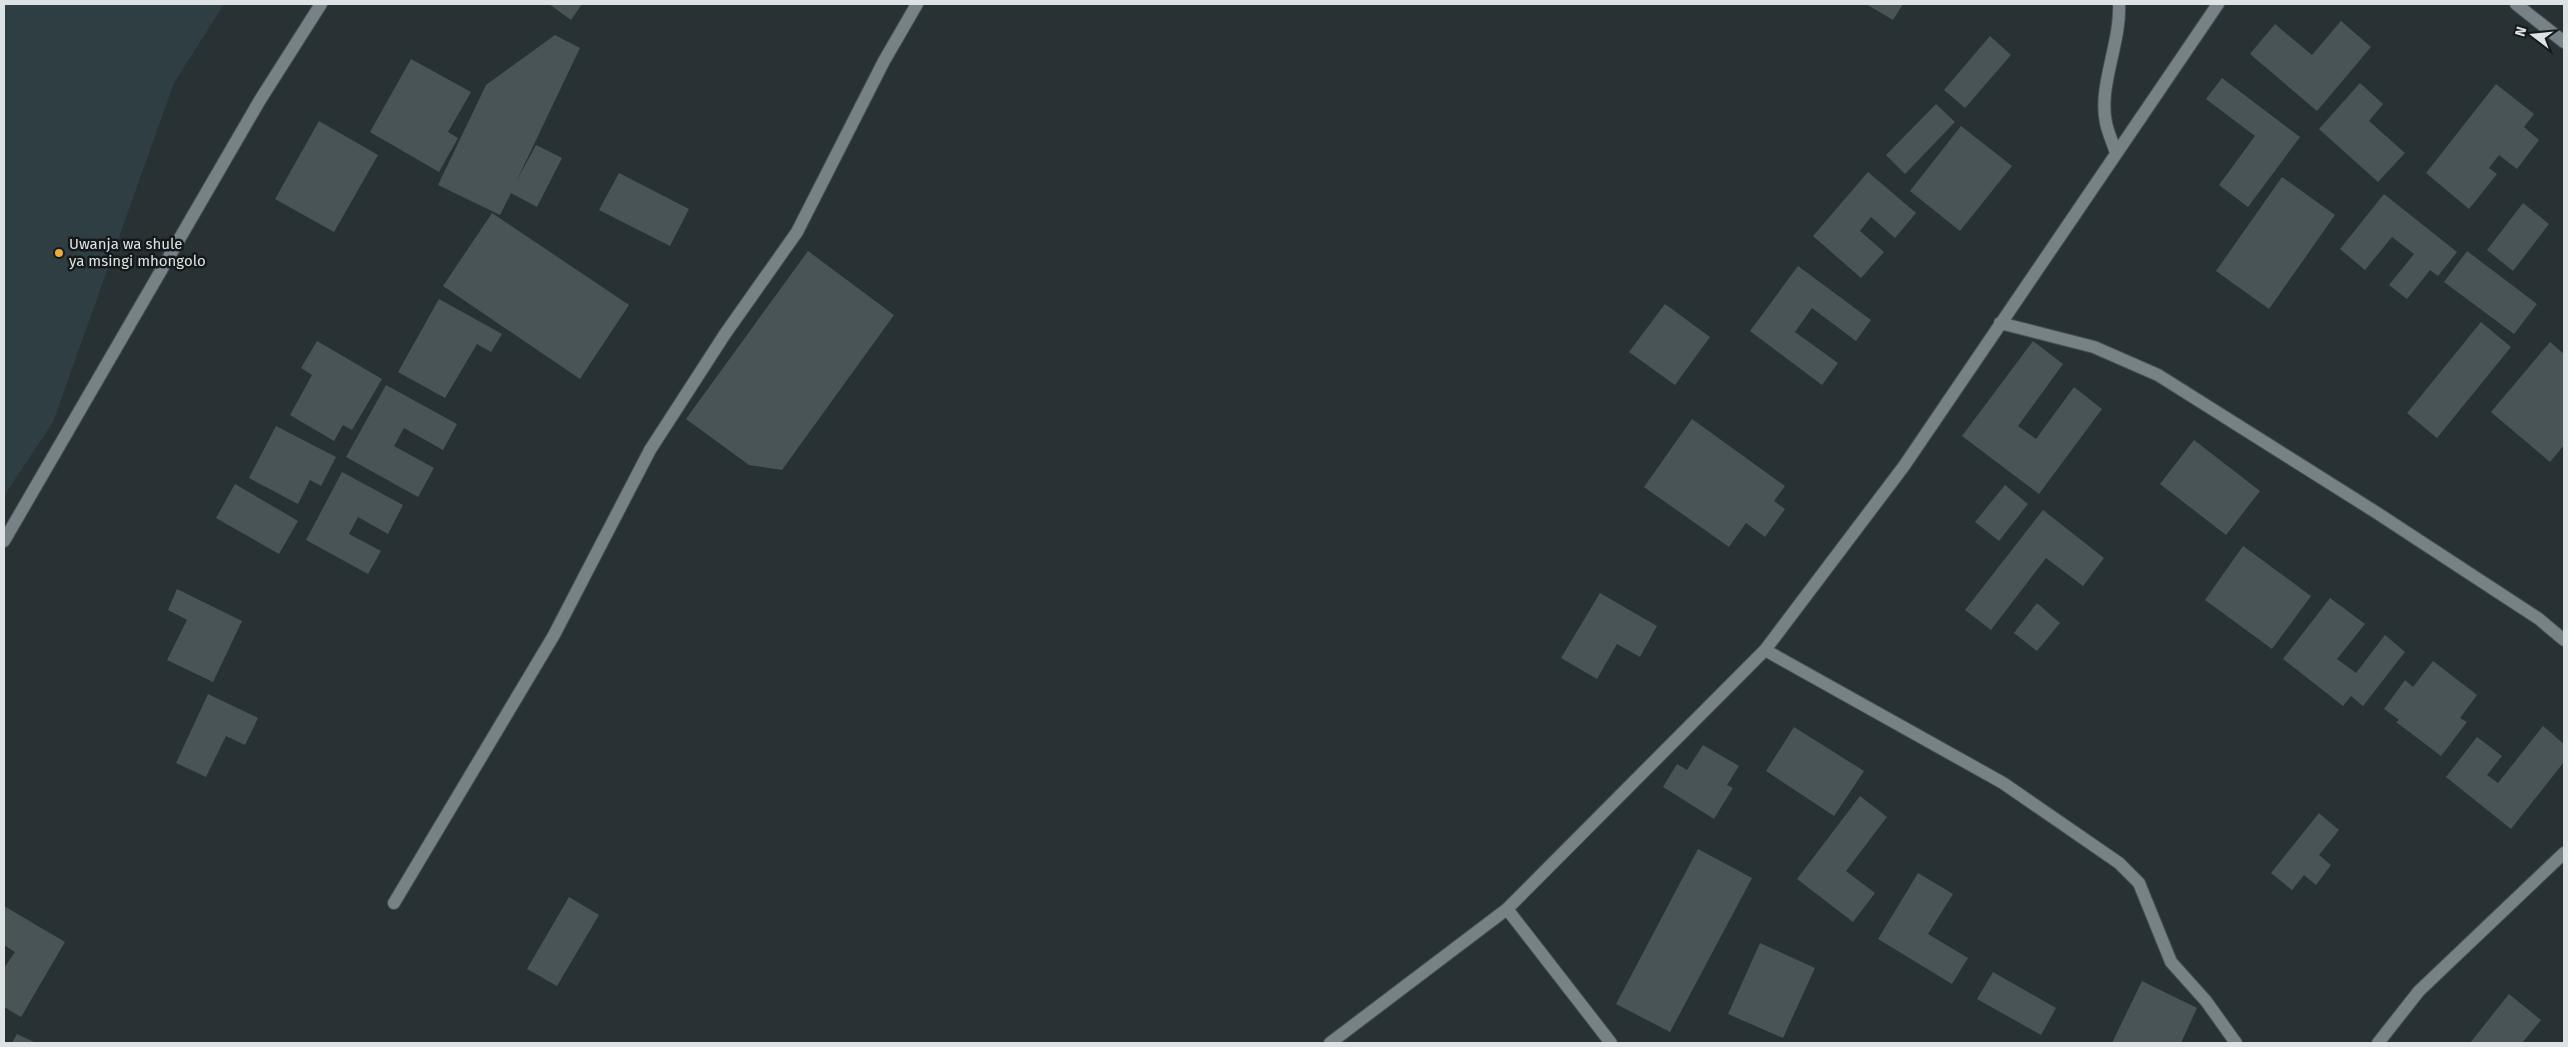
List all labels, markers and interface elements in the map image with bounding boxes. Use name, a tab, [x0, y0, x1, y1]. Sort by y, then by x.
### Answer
north arrow	[2508, 10, 2558, 60]
text: N	[2512, 25, 2530, 38]
place label: Uwanja wa shule ya msingi mhongolo	[69, 235, 206, 270]
marker: Uwanja wa shule ya msingi mhongolo	[53, 247, 65, 259]

